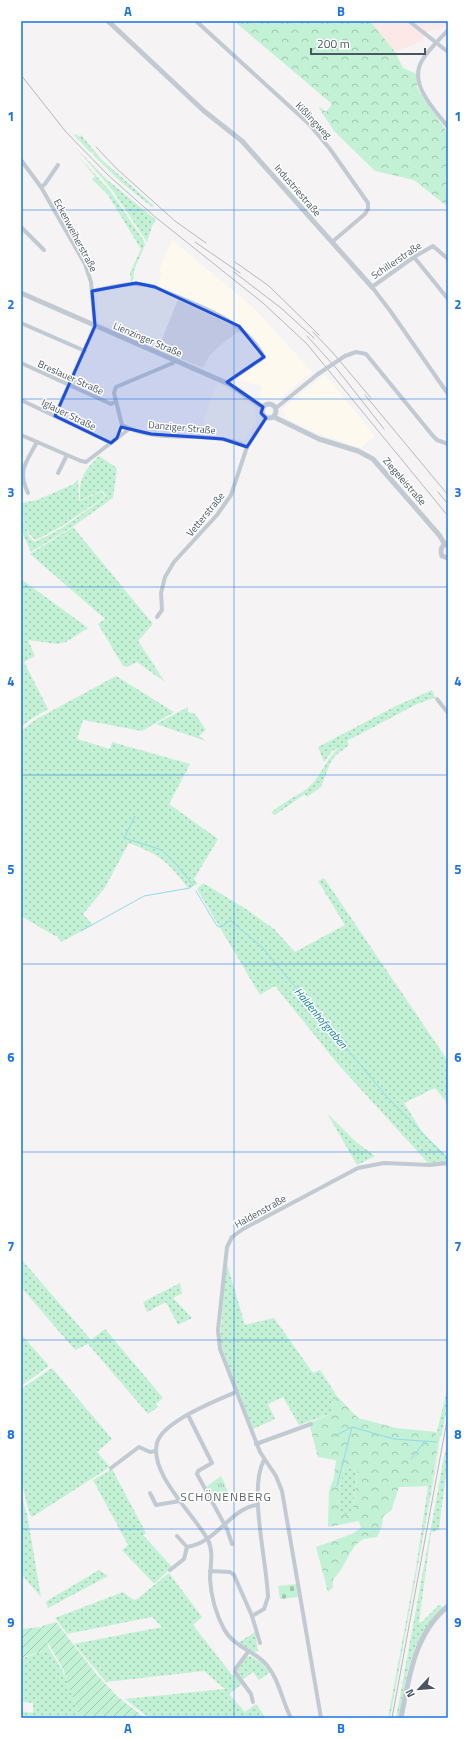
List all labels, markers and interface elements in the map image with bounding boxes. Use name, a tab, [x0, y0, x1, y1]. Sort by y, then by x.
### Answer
text: A	[124, 1, 132, 21]
text: B	[337, 1, 345, 21]
scale bar	[311, 30, 425, 56]
text: 200 m	[317, 34, 350, 53]
street label: Kißlingweg	[292, 98, 335, 142]
text: 1	[7, 106, 15, 126]
text: 1	[454, 106, 462, 126]
street label: Industriestraße	[271, 161, 325, 220]
street label: Eckenweiherstraße	[50, 196, 101, 274]
street label: Schillerstraße	[368, 238, 424, 283]
text: 2	[7, 294, 15, 314]
text: 2	[454, 294, 462, 314]
street label: Lienzinger Straße	[111, 318, 185, 361]
street label: Breslauer Straße	[35, 356, 106, 399]
street label: Iglauer Straße	[39, 395, 99, 434]
street label: Danziger Straße	[148, 417, 216, 438]
street label: Ziegeleistraße	[379, 454, 430, 509]
text: 3	[7, 482, 15, 502]
text: 3	[454, 482, 462, 502]
street label: Vetterstraße	[183, 489, 228, 540]
text: 4	[7, 671, 15, 691]
text: 4	[454, 671, 462, 691]
text: 5	[7, 859, 15, 879]
text: 5	[454, 859, 462, 879]
water label: Haldenhofgraben	[291, 984, 352, 1052]
text: 6	[7, 1047, 15, 1067]
text: 6	[454, 1047, 462, 1067]
street label: Haldenstraße	[232, 1191, 289, 1232]
text: 7	[7, 1236, 15, 1256]
text: 7	[454, 1236, 462, 1256]
text: 8	[7, 1424, 15, 1444]
text: 8	[454, 1424, 462, 1444]
district label: SCHÖNENBERG	[180, 1487, 272, 1506]
text: 9	[7, 1612, 15, 1632]
text: 9	[454, 1612, 462, 1632]
north arrow	[399, 1669, 439, 1709]
text: N	[401, 1686, 419, 1700]
text: A	[124, 1718, 132, 1738]
text: B	[337, 1718, 345, 1738]

